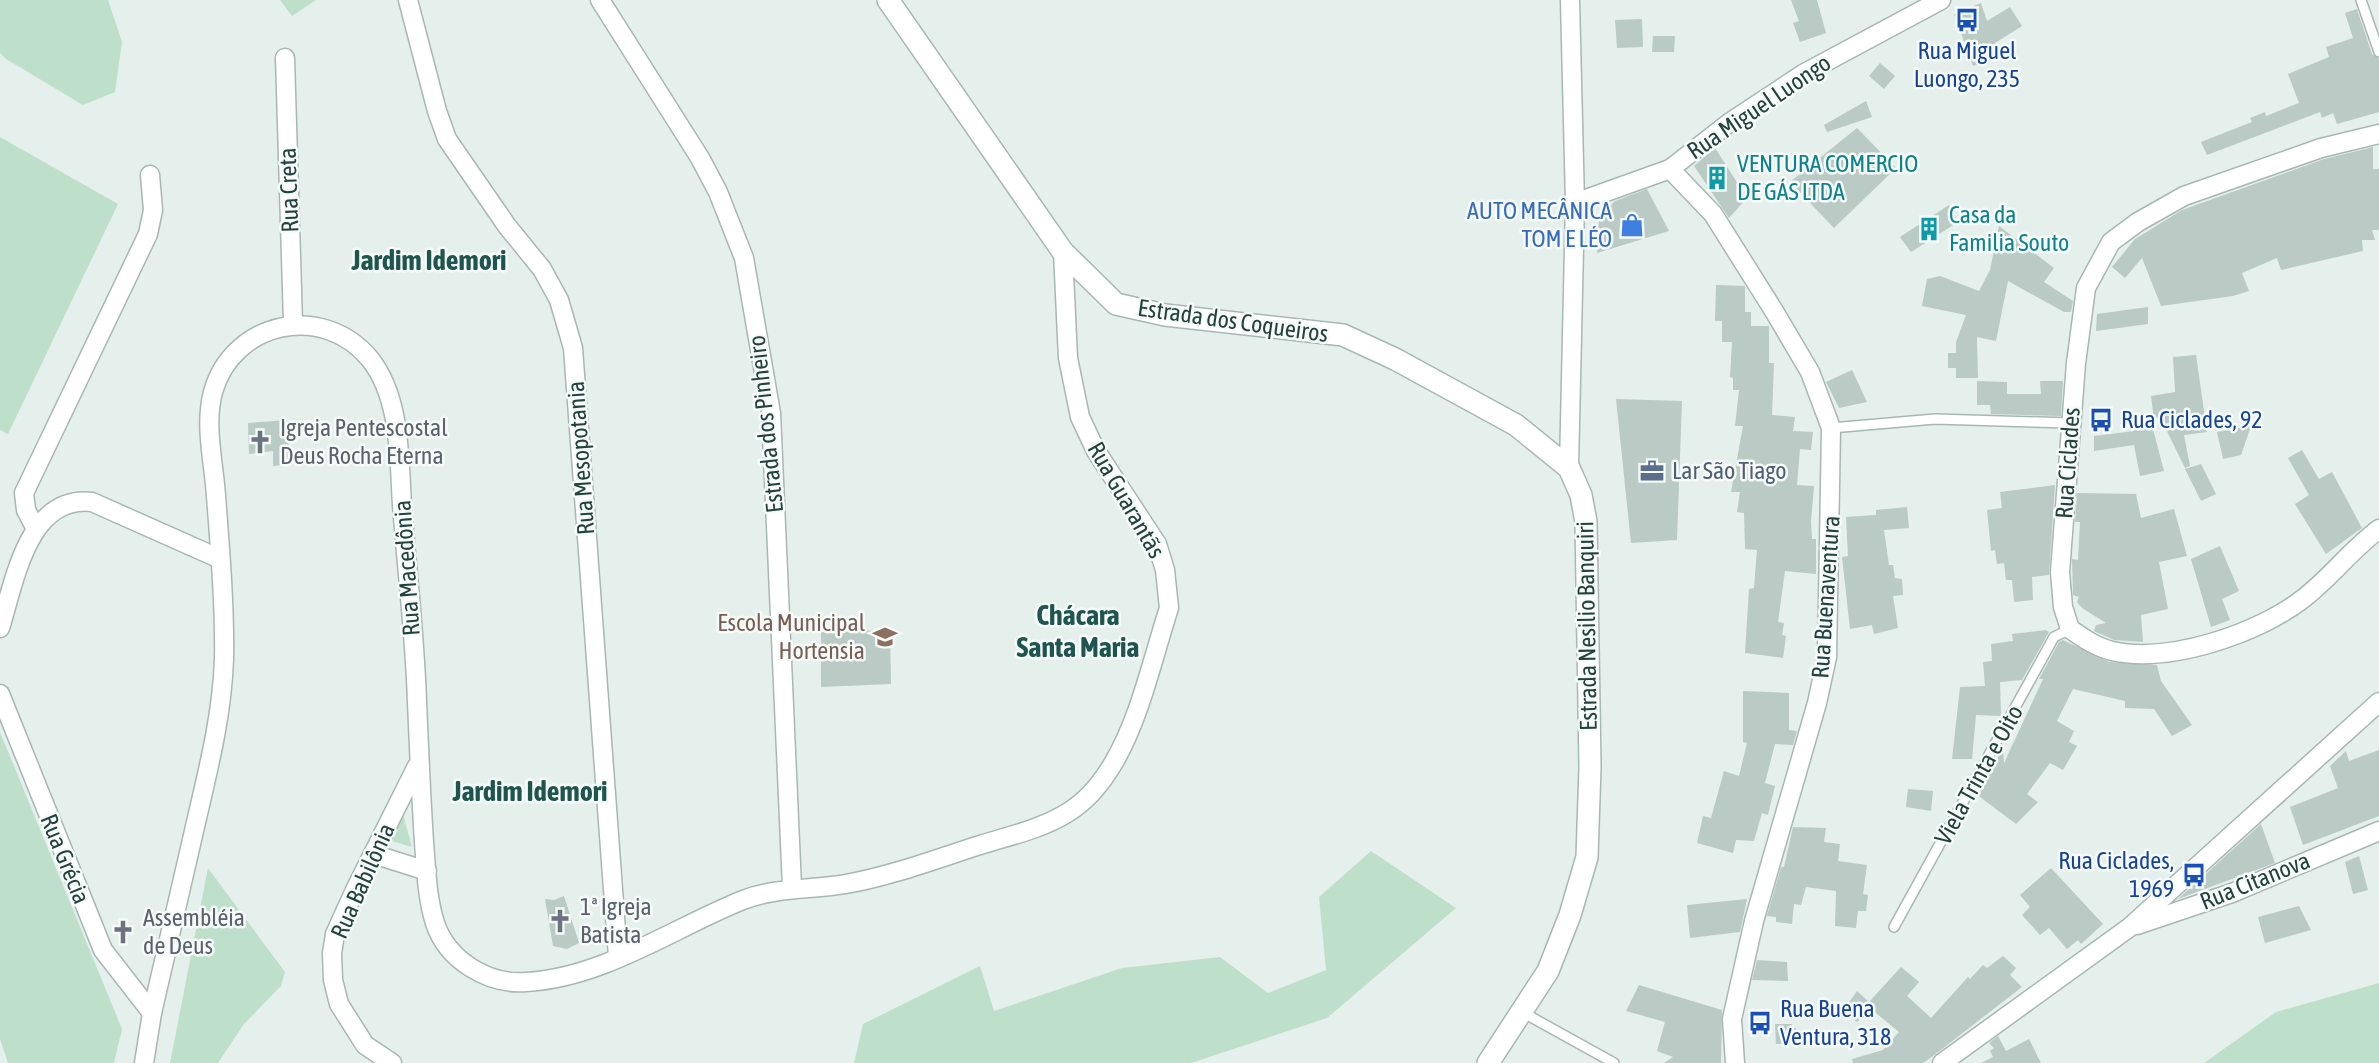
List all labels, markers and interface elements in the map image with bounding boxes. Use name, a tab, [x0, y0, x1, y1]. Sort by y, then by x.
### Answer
bus stop icon: Rua Miguel Luongo, 235	[1953, 6, 1981, 34]
place label: Rua Miguel Luongo, 235	[1914, 37, 2020, 92]
street label: Rua Miguel Luongo	[1682, 49, 1836, 164]
street label: Rua Creta	[274, 147, 303, 233]
place label: VENTURA COMERCIO DE GÁS LTDA	[1737, 150, 1918, 205]
building icon: VENTURA COMERCIO DE GÁS LTDA	[1703, 164, 1731, 192]
place label: AUTO MECÂNICA TOM E LÉO	[1467, 197, 1612, 252]
place label: Casa da Familia Souto	[1949, 201, 2069, 256]
shop icon: AUTO MECÂNICA TOM E LÉO	[1618, 211, 1646, 239]
building icon: Casa da Familia Souto	[1915, 215, 1943, 243]
district label: Jardim Idemori	[350, 244, 507, 276]
street label: Estrada dos Coqueiros	[1136, 294, 1330, 347]
street label: Estrada dos Pinheiro	[743, 334, 788, 514]
street label: Rua Mesopotania	[562, 380, 599, 536]
street label: Rua Ciclades	[2050, 406, 2085, 520]
bus stop icon: Rua Ciclades, 92	[2087, 406, 2115, 434]
place label: Rua Ciclades, 92	[2121, 406, 2263, 433]
place label: Igreja Pentescostal Deus Rocha Eterna	[280, 414, 448, 469]
church icon: Igreja Pentescostal Deus Rocha Eterna	[246, 428, 274, 456]
street label: Rua Guarantãs	[1082, 437, 1170, 563]
office icon: Lar São Tiago	[1638, 457, 1666, 485]
place label: Lar São Tiago	[1672, 457, 1786, 484]
street label: Rua Macedônia	[388, 499, 425, 637]
street label: Rua Buenaventura	[1806, 515, 1845, 679]
street label: Estrada Nesilio Banquiri	[1571, 521, 1602, 731]
district label: Chácara Santa Maria	[1017, 599, 1139, 663]
place label: Escola Municipal Hortensia	[717, 609, 866, 664]
school or university icon: Escola Municipal Hortensia	[871, 623, 899, 651]
street label: Viela Trinta e Oito	[1929, 700, 2028, 849]
district label: Jardim Idemori	[451, 775, 608, 807]
street label: Rua Grécia	[35, 810, 96, 908]
street label: Rua Babilônia	[325, 819, 400, 943]
street label: Rua Citanova	[2196, 846, 2314, 915]
place label: Rua Ciclades, 1969	[2058, 847, 2174, 902]
bus stop icon: Rua Ciclades, 1969	[2180, 861, 2208, 889]
place label: 1ª Igreja Batista	[580, 893, 652, 948]
place label: Assembléia de Deus	[143, 904, 245, 959]
church icon: 1ª Igreja Batista	[546, 907, 574, 935]
church icon: Assembléia de Deus	[109, 918, 137, 946]
place label: Rua Buena Ventura, 318	[1780, 995, 1891, 1050]
bus stop icon: Rua Buena Ventura, 318	[1746, 1009, 1774, 1037]

